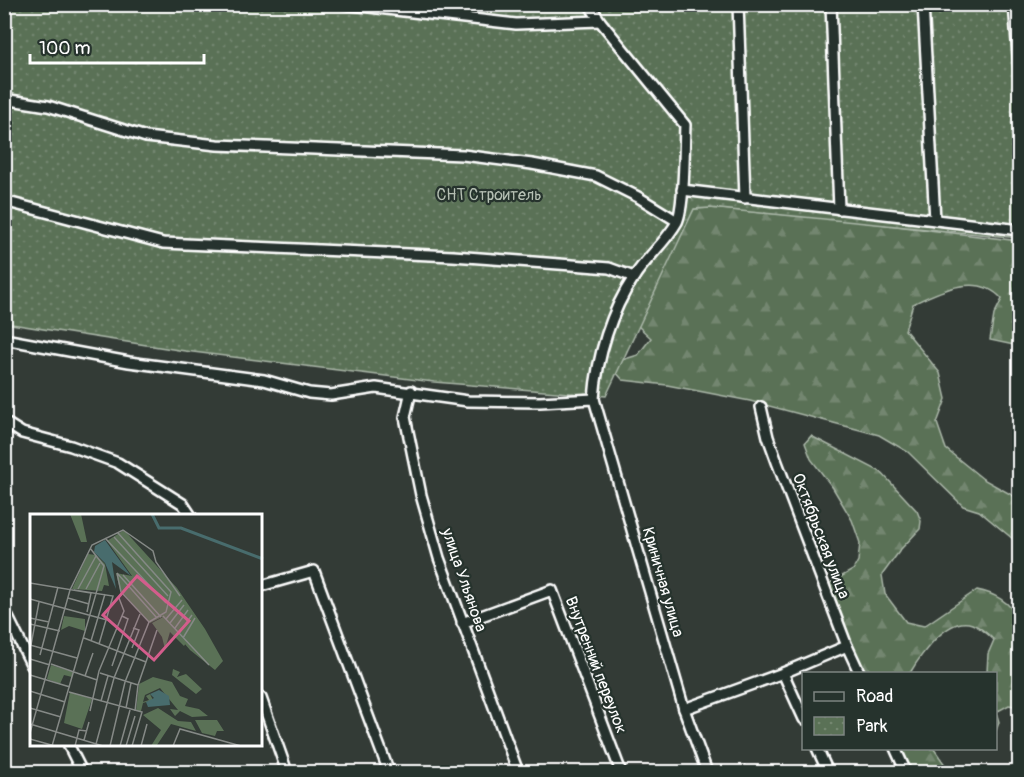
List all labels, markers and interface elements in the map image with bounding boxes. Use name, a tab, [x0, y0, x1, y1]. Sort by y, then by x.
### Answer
scale bar	[30, 27, 204, 65]
text: 100 m	[39, 37, 91, 60]
park label: СНТ Строитель	[436, 185, 542, 205]
street label: Октябрьская улица	[788, 470, 854, 602]
inset map	[30, 514, 262, 747]
street label: улица Ульянова	[437, 525, 491, 634]
street label: Криничная улица	[638, 525, 688, 639]
street label: Внутренний переулок	[561, 594, 631, 736]
legend	[802, 672, 997, 750]
text: Road	[856, 685, 893, 708]
text: Park	[856, 715, 888, 738]

